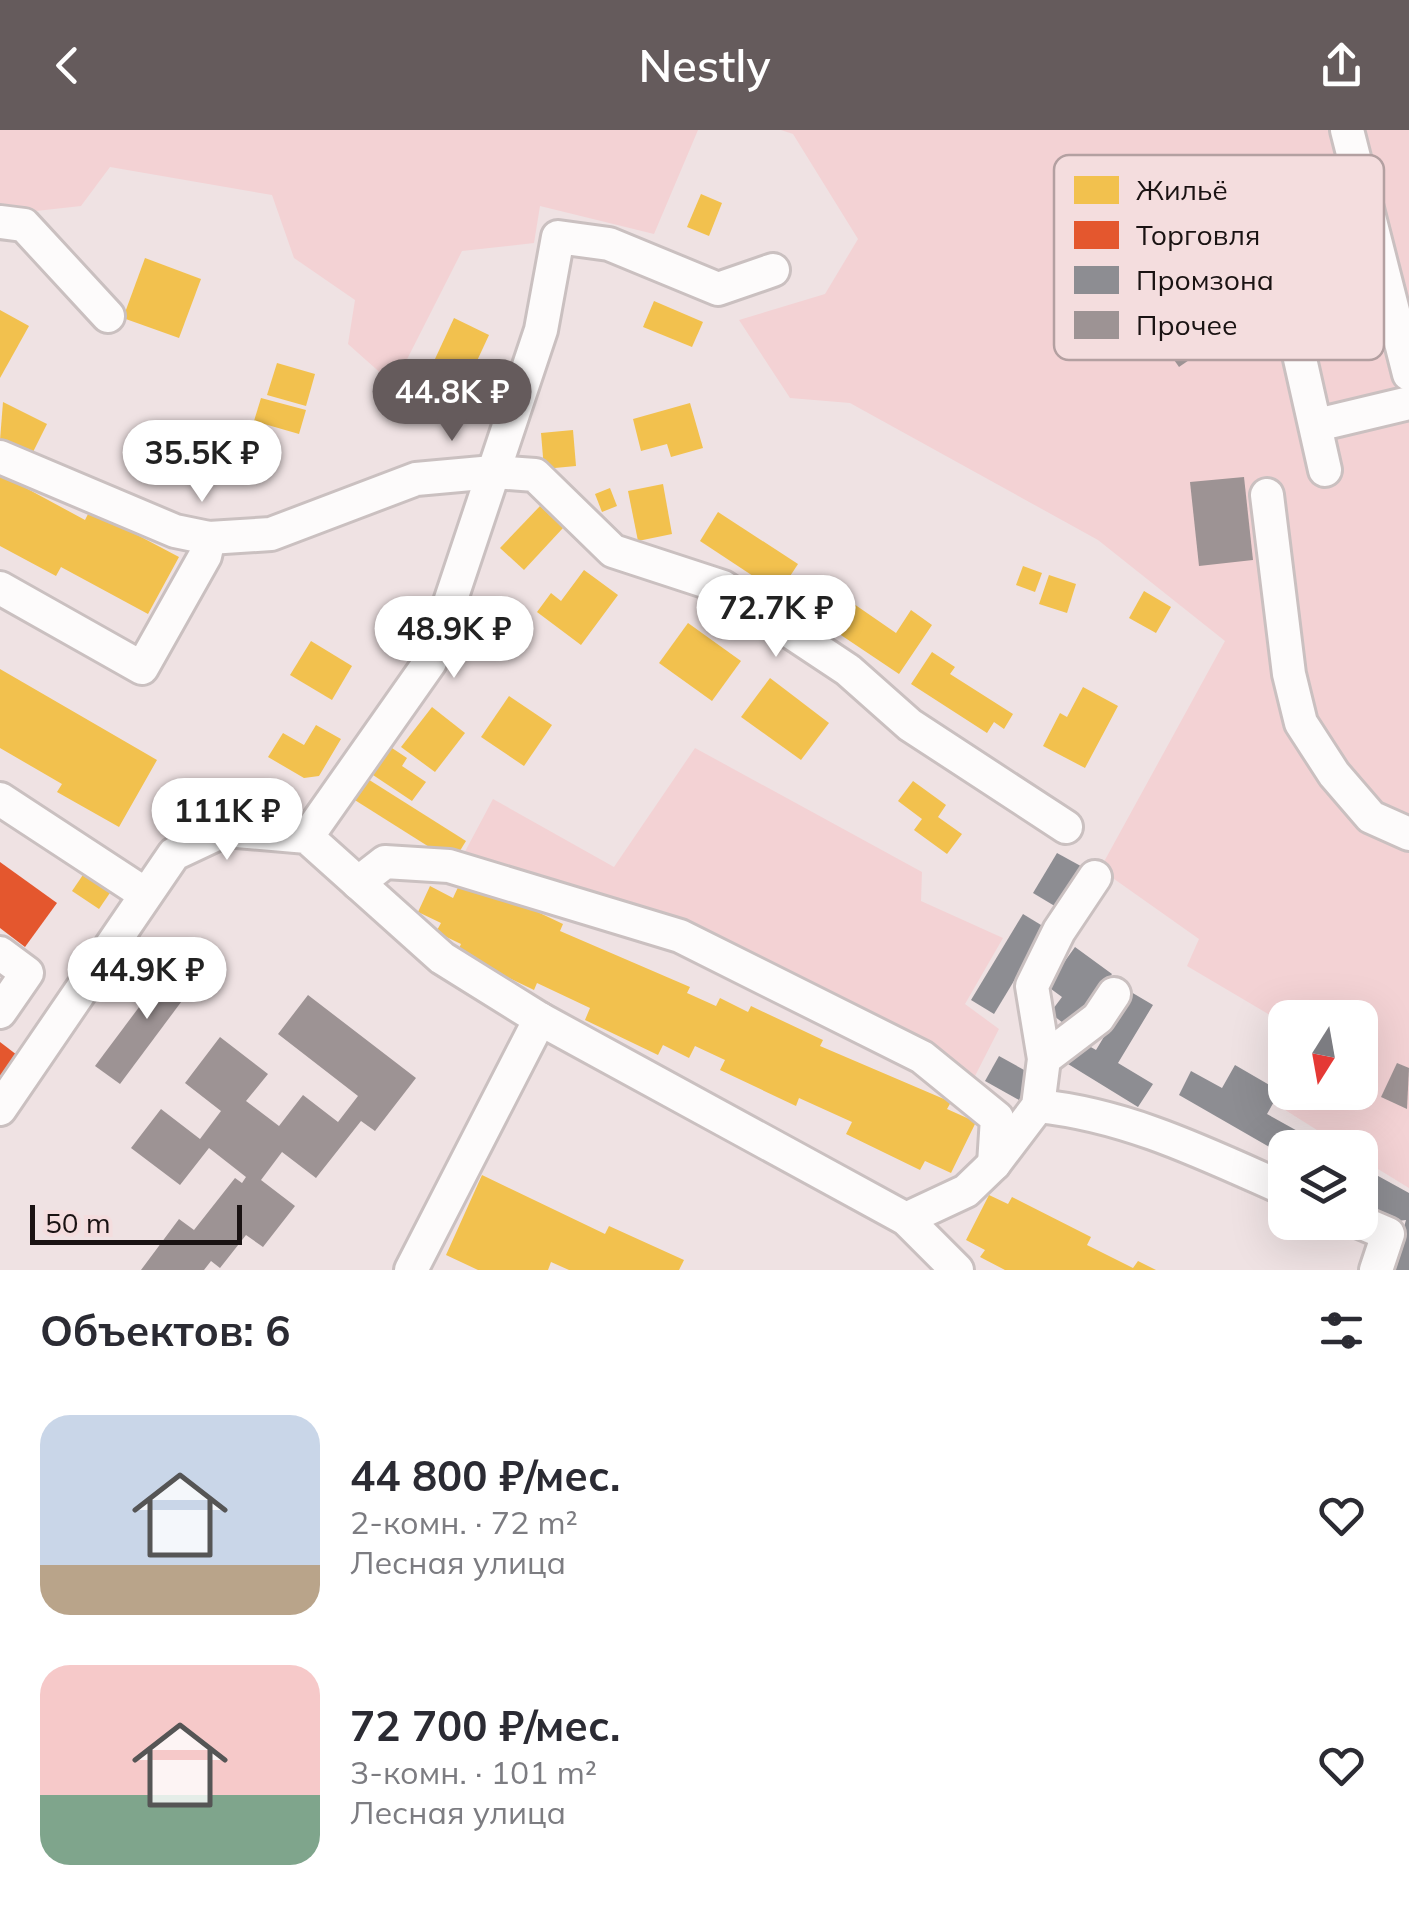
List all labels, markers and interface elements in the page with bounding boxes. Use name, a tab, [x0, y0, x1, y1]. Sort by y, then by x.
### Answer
text: Nestly	[638, 37, 771, 93]
icon: back	[40, 38, 95, 93]
icon: share	[1314, 38, 1369, 93]
legend	[1054, 155, 1384, 360]
text: Жильё	[1136, 172, 1228, 207]
text: Торговля	[1136, 217, 1260, 252]
text: Промзона	[1136, 262, 1274, 297]
text: Прочее	[1136, 307, 1238, 342]
pin: 44.8K ₽	[360, 359, 544, 444]
text: 44.8K ₽	[395, 371, 509, 411]
pin: 35.5K ₽	[110, 420, 294, 505]
text: 35.5K ₽	[145, 432, 259, 472]
pin: 72.7K ₽	[684, 575, 868, 660]
text: 72.7K ₽	[719, 587, 833, 627]
pin: 48.9K ₽	[362, 596, 546, 681]
text: 48.9K ₽	[397, 608, 511, 648]
pin: 111K ₽	[146, 778, 308, 863]
text: 111K ₽	[174, 790, 280, 830]
pin: 44.9K ₽	[55, 937, 239, 1022]
text: 44.9K ₽	[90, 949, 204, 989]
north arrow	[1268, 1000, 1378, 1110]
map controls	[1268, 1000, 1378, 1240]
button: layers	[1268, 1130, 1378, 1240]
scale bar	[30, 1200, 242, 1244]
text: 50 m	[45, 1205, 111, 1240]
icon: filters	[1314, 1303, 1369, 1358]
text: Объектов: 6	[40, 1304, 290, 1357]
text: 44 800 ₽/мес.	[350, 1449, 620, 1502]
icon: home	[120, 1455, 240, 1575]
icon: heart	[1314, 1488, 1369, 1543]
text: 2-комн. · 72 m²	[350, 1502, 578, 1542]
text: Лесная улица	[350, 1542, 566, 1582]
text: 72 700 ₽/мес.	[350, 1699, 620, 1752]
icon: home	[120, 1705, 240, 1825]
icon: heart	[1314, 1738, 1369, 1793]
text: 3-комн. · 101 m²	[350, 1752, 597, 1792]
text: Лесная улица	[350, 1792, 566, 1832]

